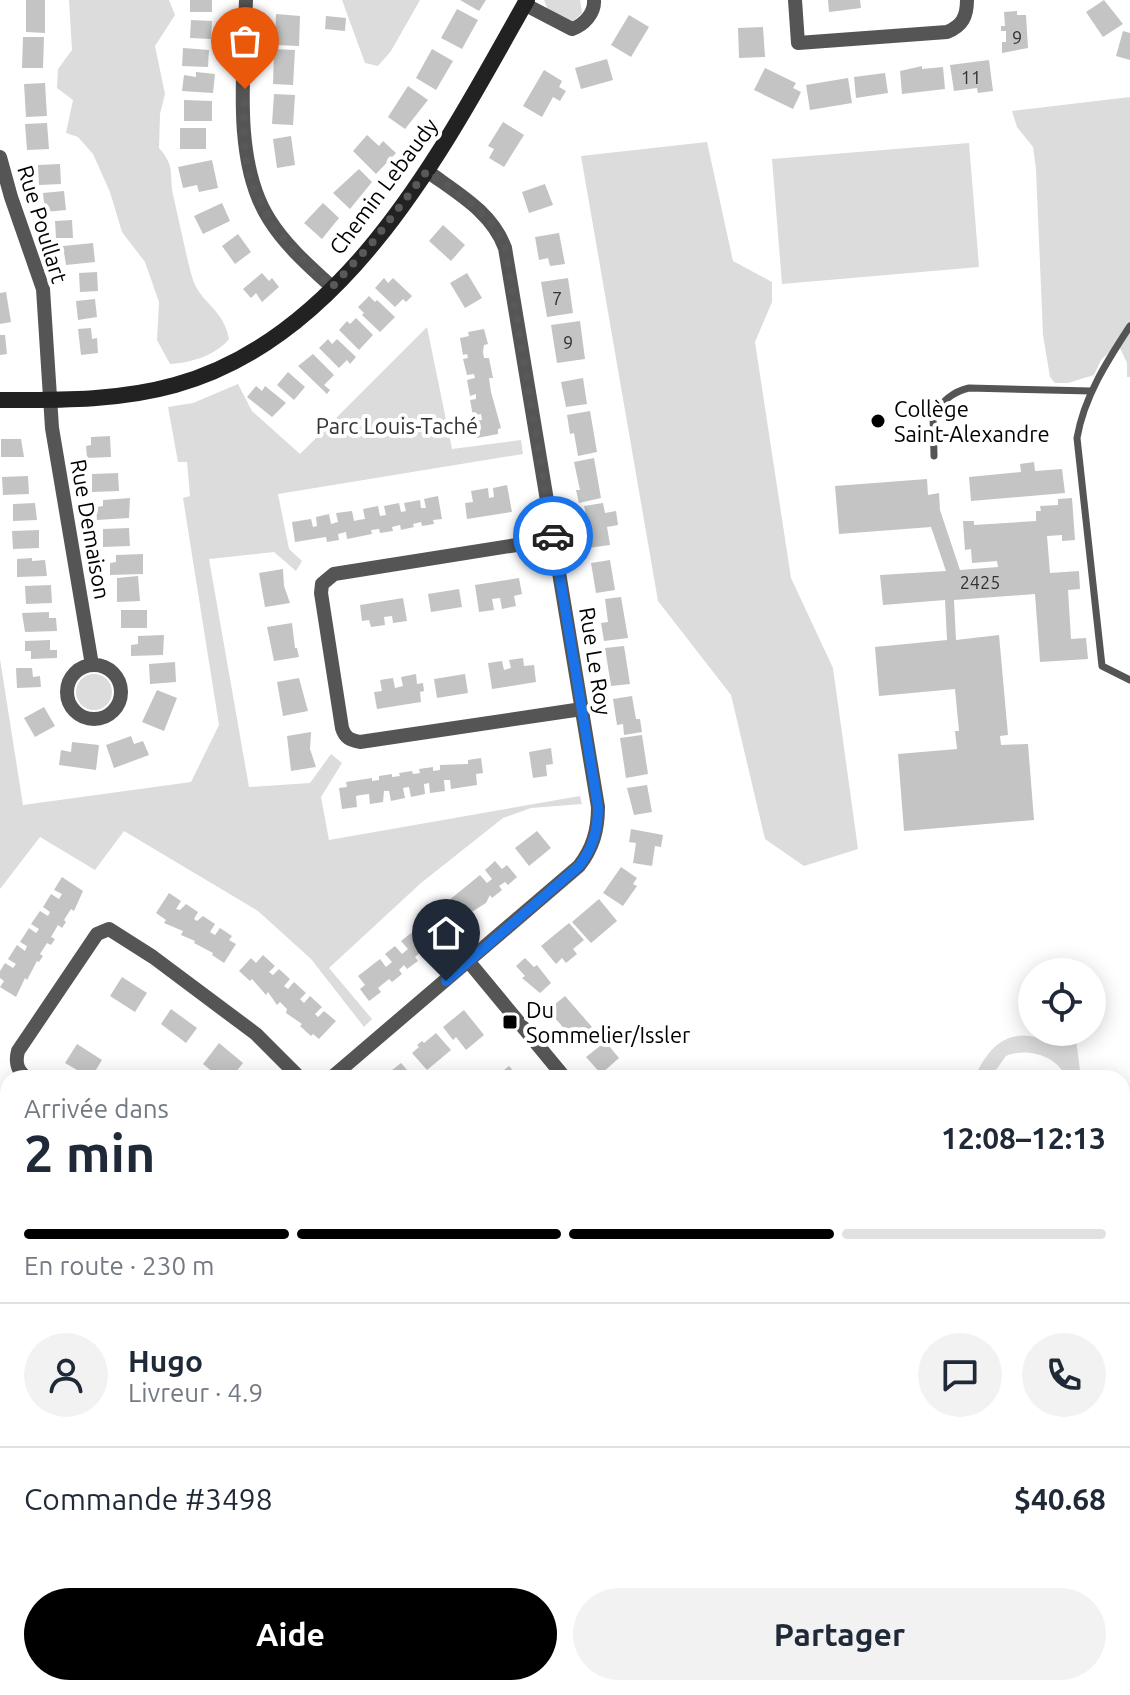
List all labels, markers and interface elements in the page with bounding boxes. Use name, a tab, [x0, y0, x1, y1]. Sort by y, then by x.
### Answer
pin	[211, 7, 279, 89]
icon: bag	[223, 19, 267, 63]
house number: 9	[1012, 27, 1022, 47]
house number: 11	[961, 67, 981, 87]
street label: Chemin Lebaudy	[324, 113, 442, 259]
street label: Rue Poullart	[13, 162, 73, 286]
house number: 7	[552, 288, 562, 308]
house number: 9	[563, 332, 573, 352]
place label: Collège Saint-Alexandre	[894, 396, 1050, 446]
marker: Collège Saint-Alexandre	[869, 412, 887, 430]
park label: Parc Louis-Taché	[316, 413, 478, 438]
street label: Rue Demaison	[66, 457, 116, 601]
courier	[513, 496, 593, 576]
icon: car	[531, 514, 575, 558]
house number: 2425	[960, 572, 1000, 592]
street label: Rue Le Roy	[575, 605, 617, 717]
pin	[412, 899, 480, 981]
icon: home	[424, 911, 468, 955]
map controls	[1018, 958, 1106, 1046]
button: locate	[1018, 958, 1106, 1046]
place label: Du Sommelier/Issler	[526, 997, 691, 1047]
marker: Du Sommelier/Issler	[501, 1013, 519, 1031]
text: Arrivée dans	[24, 1094, 169, 1123]
text: 12:08–12:13	[941, 1121, 1106, 1155]
text: 2 min	[24, 1124, 155, 1182]
text: En route · 230 m	[24, 1251, 214, 1280]
button: person	[24, 1333, 108, 1417]
button: chat	[918, 1333, 1002, 1417]
button: phone	[1022, 1333, 1106, 1417]
text: Hugo	[128, 1344, 203, 1378]
text: Livreur · 4.9	[128, 1378, 263, 1407]
text: Commande #3498	[24, 1482, 273, 1516]
text: $40.68	[1014, 1482, 1106, 1516]
button: Aide	[24, 1588, 557, 1680]
button: Partager	[573, 1588, 1106, 1680]

